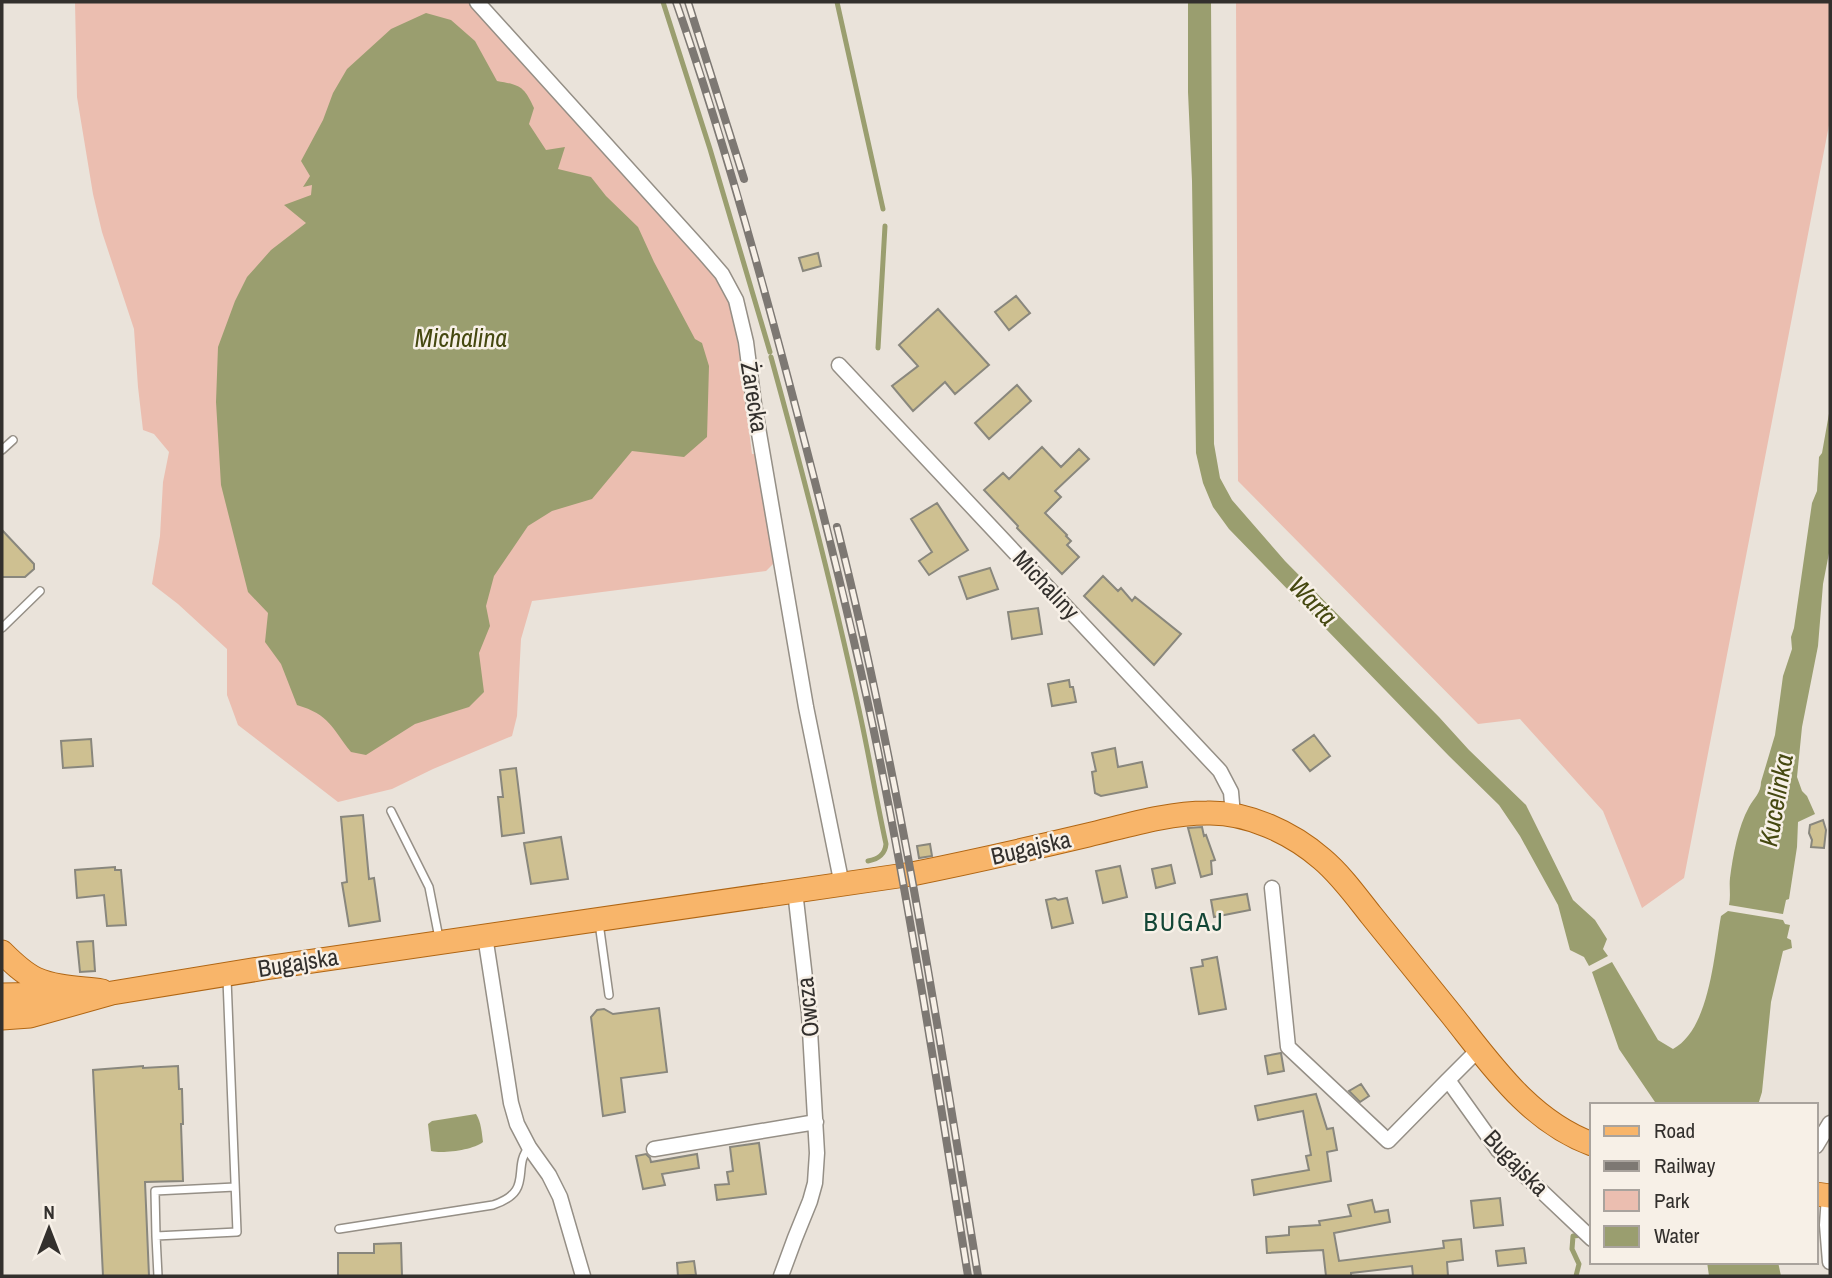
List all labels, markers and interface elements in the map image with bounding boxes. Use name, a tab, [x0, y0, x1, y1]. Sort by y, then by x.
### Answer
water label: Michalina	[415, 320, 507, 355]
street label: Żarecka	[734, 359, 776, 435]
street label: Michaliny	[1006, 543, 1087, 626]
water label: Warta	[1281, 568, 1346, 633]
water label: Kucelinka	[1750, 751, 1801, 849]
street label: Bugajska	[988, 822, 1074, 872]
district label: BUGAJ	[1143, 904, 1225, 939]
street label: Bugajska	[255, 940, 340, 984]
street label: Owcza	[788, 975, 826, 1039]
legend	[1590, 1103, 1818, 1264]
text: Road	[1654, 1116, 1695, 1145]
street label: Bugajska	[1477, 1122, 1556, 1203]
text: Railway	[1654, 1151, 1716, 1180]
text: Park	[1654, 1186, 1690, 1215]
north arrow	[14, 1194, 84, 1264]
text: N	[43, 1199, 55, 1225]
text: Water	[1654, 1221, 1700, 1250]

